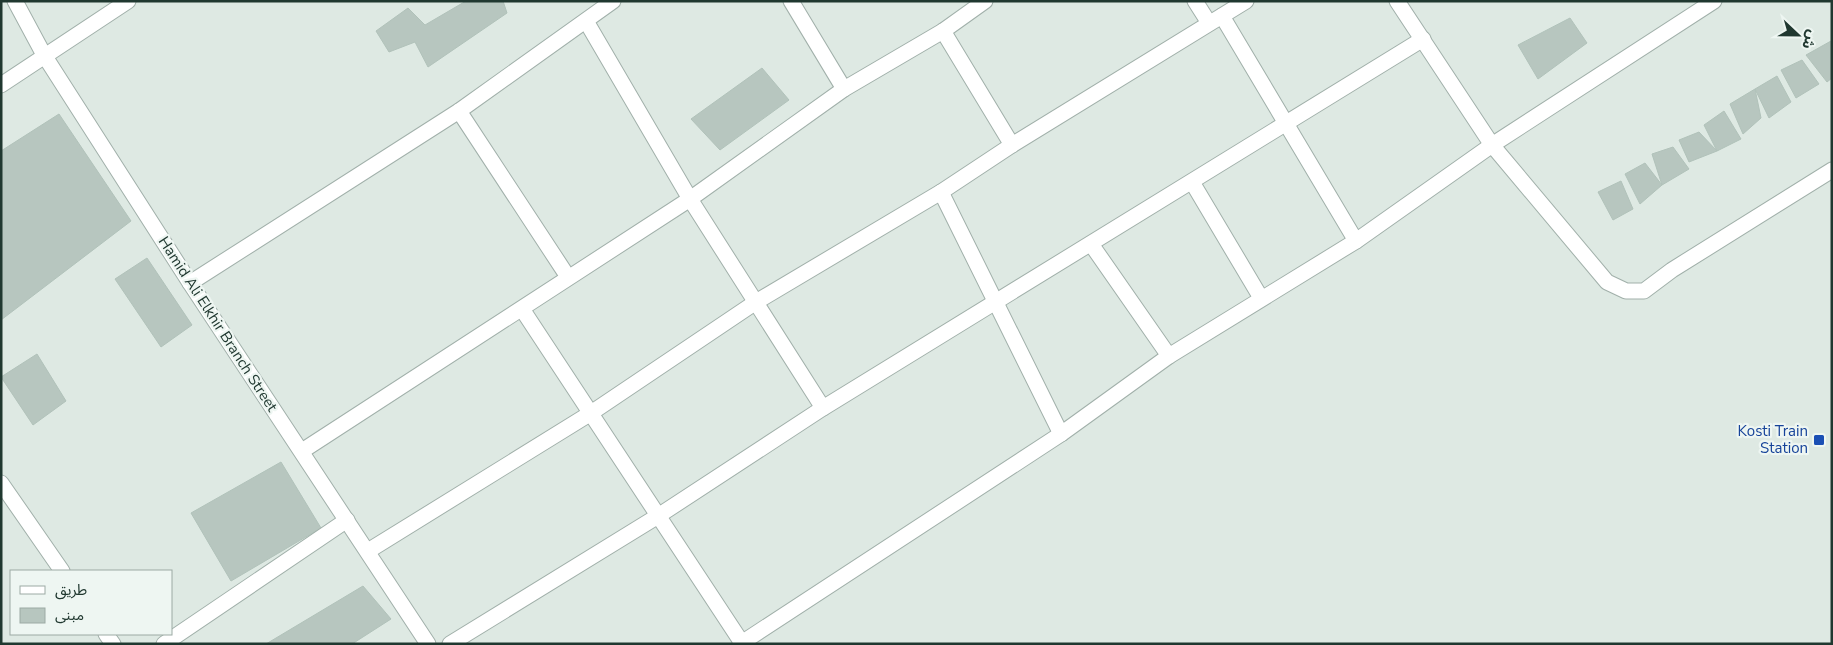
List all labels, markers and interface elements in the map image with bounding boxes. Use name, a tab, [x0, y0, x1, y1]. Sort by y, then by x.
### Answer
north arrow	[1773, 10, 1823, 60]
text: ش	[1797, 27, 1822, 52]
street label: Hamid Ali Elkhir Branch Street	[154, 233, 283, 416]
place label: Kosti Train Station	[1738, 421, 1808, 458]
marker: Kosti Train Station	[1812, 433, 1826, 447]
legend	[10, 570, 172, 635]
text: طريق	[55, 580, 87, 600]
text: مبنى	[55, 605, 84, 625]

